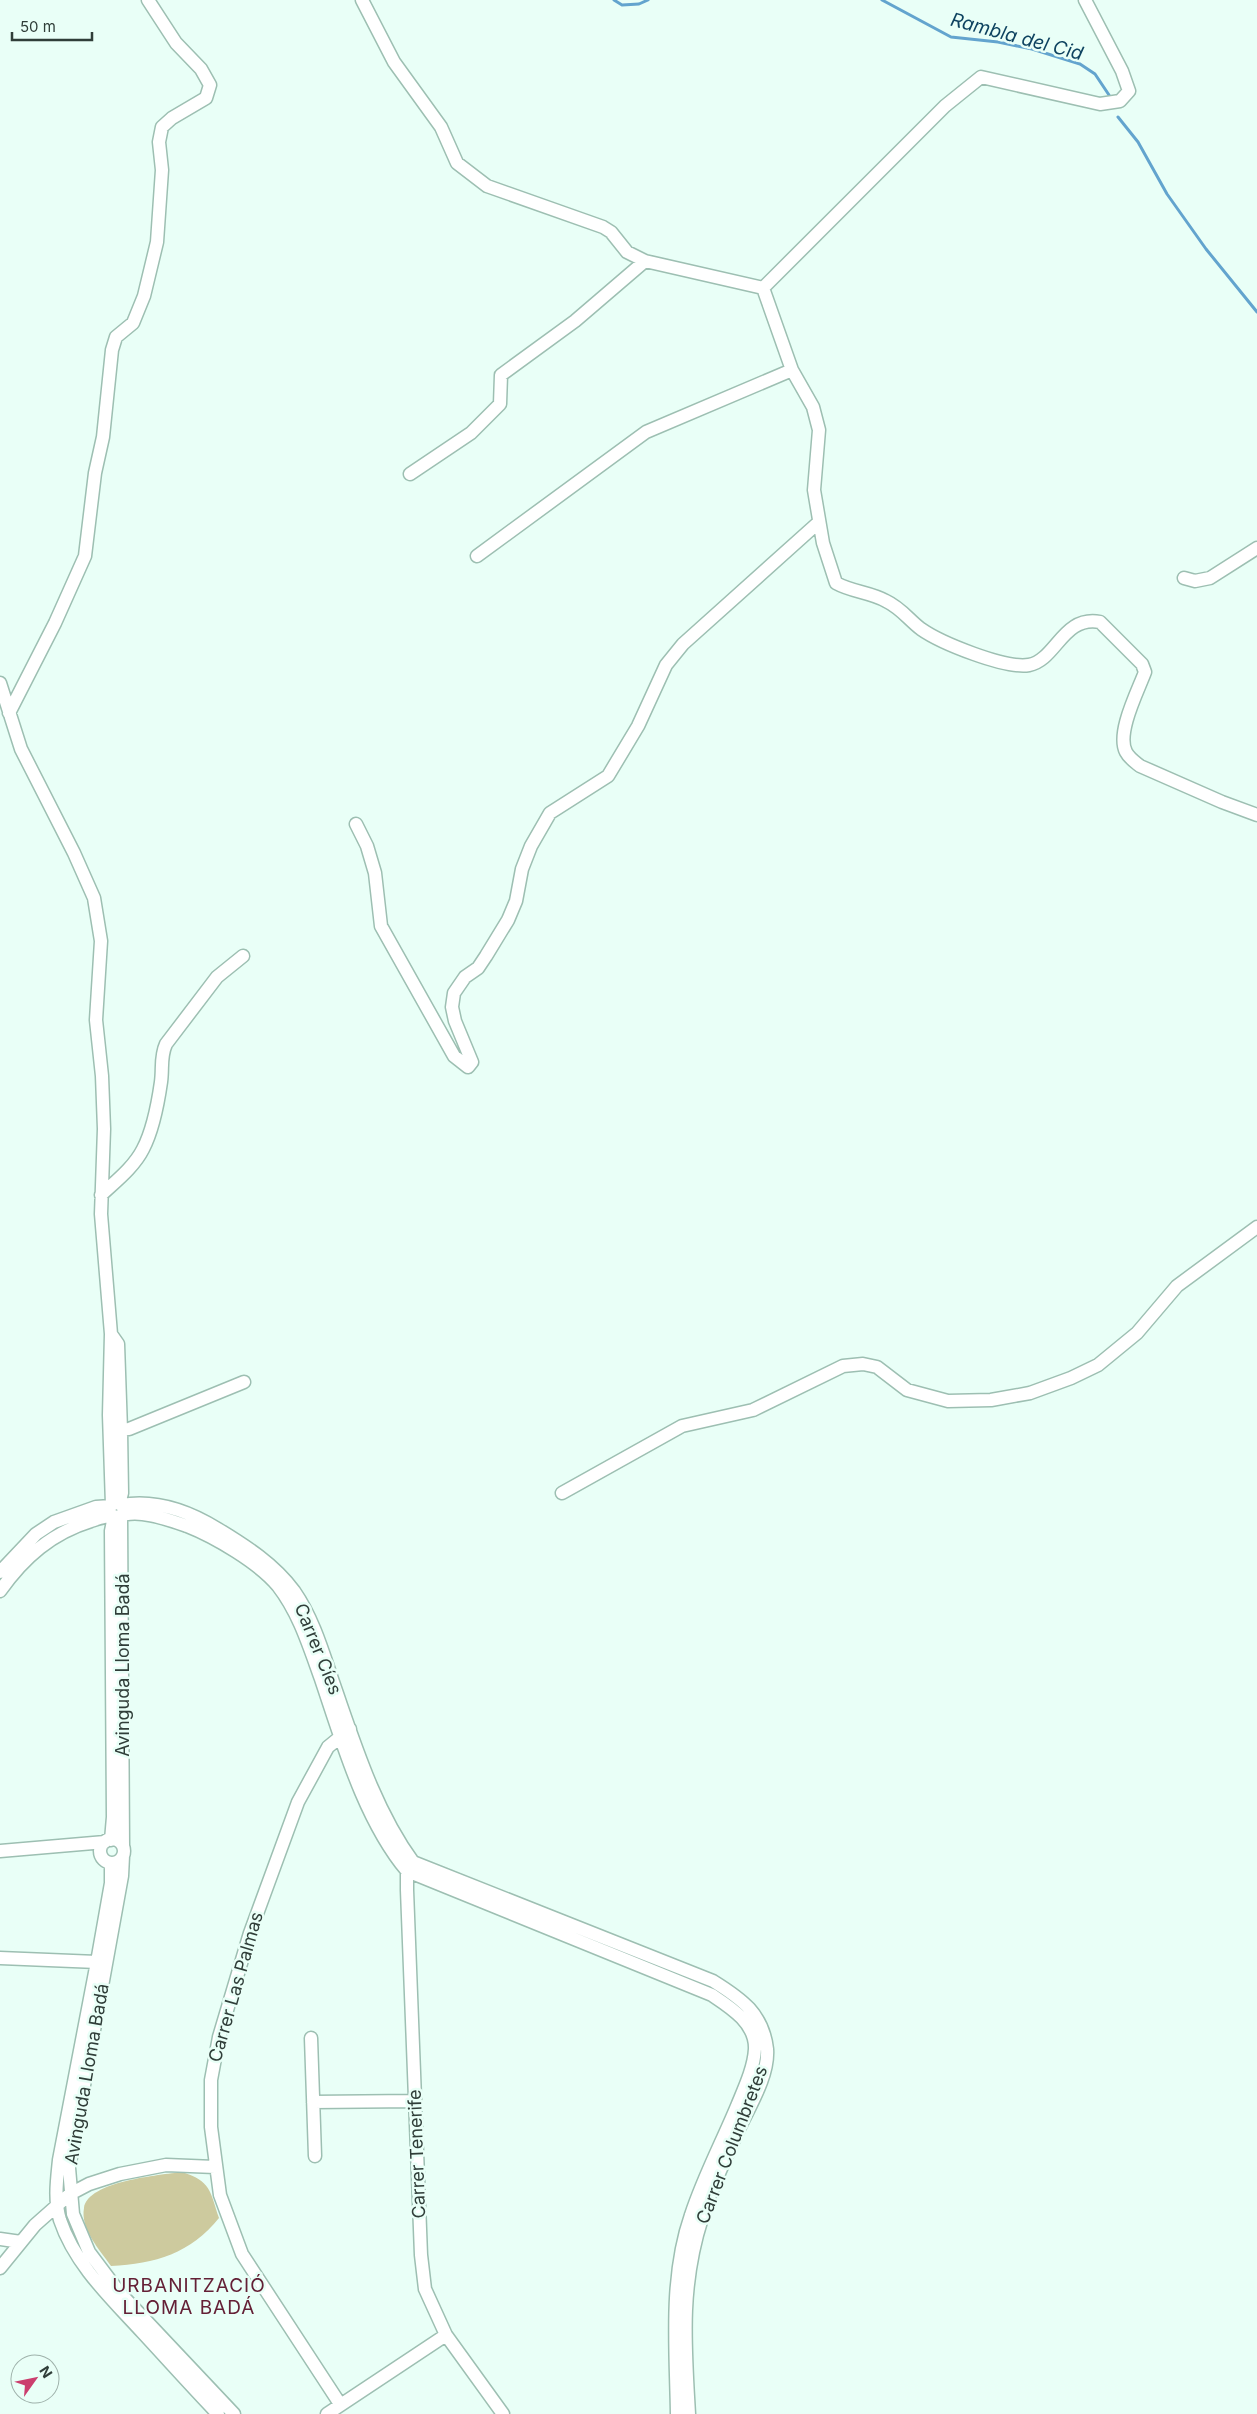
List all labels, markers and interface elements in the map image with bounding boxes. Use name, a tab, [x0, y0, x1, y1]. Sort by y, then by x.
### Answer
water label: Rambla del Cid	[948, 8, 1086, 65]
scale bar	[12, 10, 92, 42]
text: 50 m	[20, 17, 56, 36]
street label: Avinguda Lloma Badá	[112, 1573, 133, 1757]
street label: Carrer Cíes	[291, 1600, 346, 1698]
street label: Carrer Las Palmas	[204, 1909, 267, 2064]
street label: Avinguda Lloma Badá	[60, 1982, 113, 2166]
street label: Carrer Columbretes	[692, 2063, 771, 2227]
street label: Carrer Tenerife	[404, 2089, 429, 2219]
district label: URBANITZACIÓ LLOMA BADÁ	[112, 2274, 266, 2319]
north arrow	[10, 2354, 60, 2404]
text: N	[36, 2363, 56, 2381]

